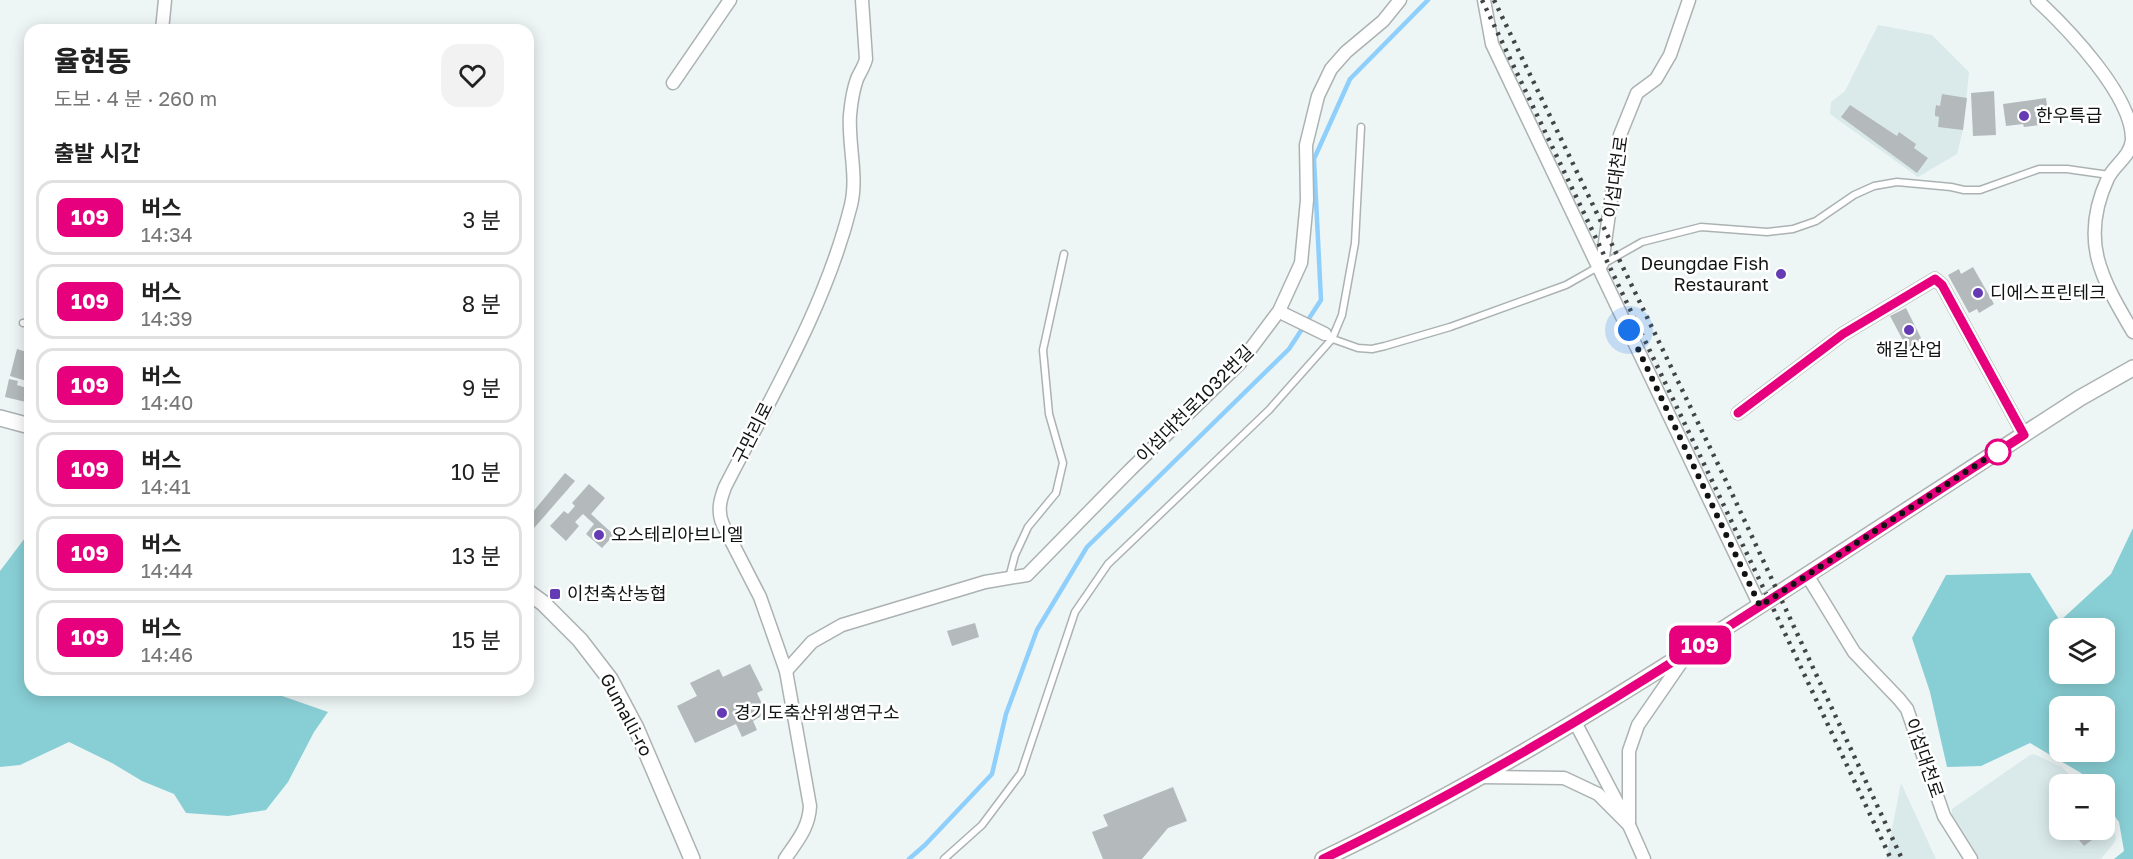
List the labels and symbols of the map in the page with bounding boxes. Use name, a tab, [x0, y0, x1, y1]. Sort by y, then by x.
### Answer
place label: 한우특급	[2036, 104, 2102, 126]
marker: 한우특급	[2017, 109, 2031, 123]
street label: 이섭대천로	[1598, 134, 1632, 219]
place label: Deungdae Fish Restaurant	[1641, 252, 1769, 295]
marker: Deungdae Fish Restaurant	[1774, 267, 1788, 281]
place label: 디에스프린테크	[1990, 281, 2106, 303]
marker: 디에스프린테크	[1971, 286, 1985, 300]
your location	[1614, 315, 1644, 345]
marker: 해길산업	[1902, 323, 1916, 337]
place label: 해길산업	[1876, 338, 1942, 360]
street label: 이섭대천로1032번길	[1131, 340, 1258, 467]
street label: 구만리로	[727, 398, 777, 467]
unlabelled marker	[1985, 439, 2011, 465]
place label: 오스테리아브니엘	[611, 523, 743, 545]
marker: 오스테리아브니엘	[592, 528, 606, 542]
place label: 이천축산농협	[567, 582, 666, 604]
marker: 이천축산농협	[548, 587, 562, 601]
line badge: 109	[1666, 626, 1734, 664]
street label: Gumalli-ro	[596, 669, 658, 760]
place label: 경기도축산위생연구소	[734, 701, 900, 723]
marker: 경기도축산위생연구소	[715, 706, 729, 720]
street label: 이섭대천로	[1901, 715, 1949, 800]

